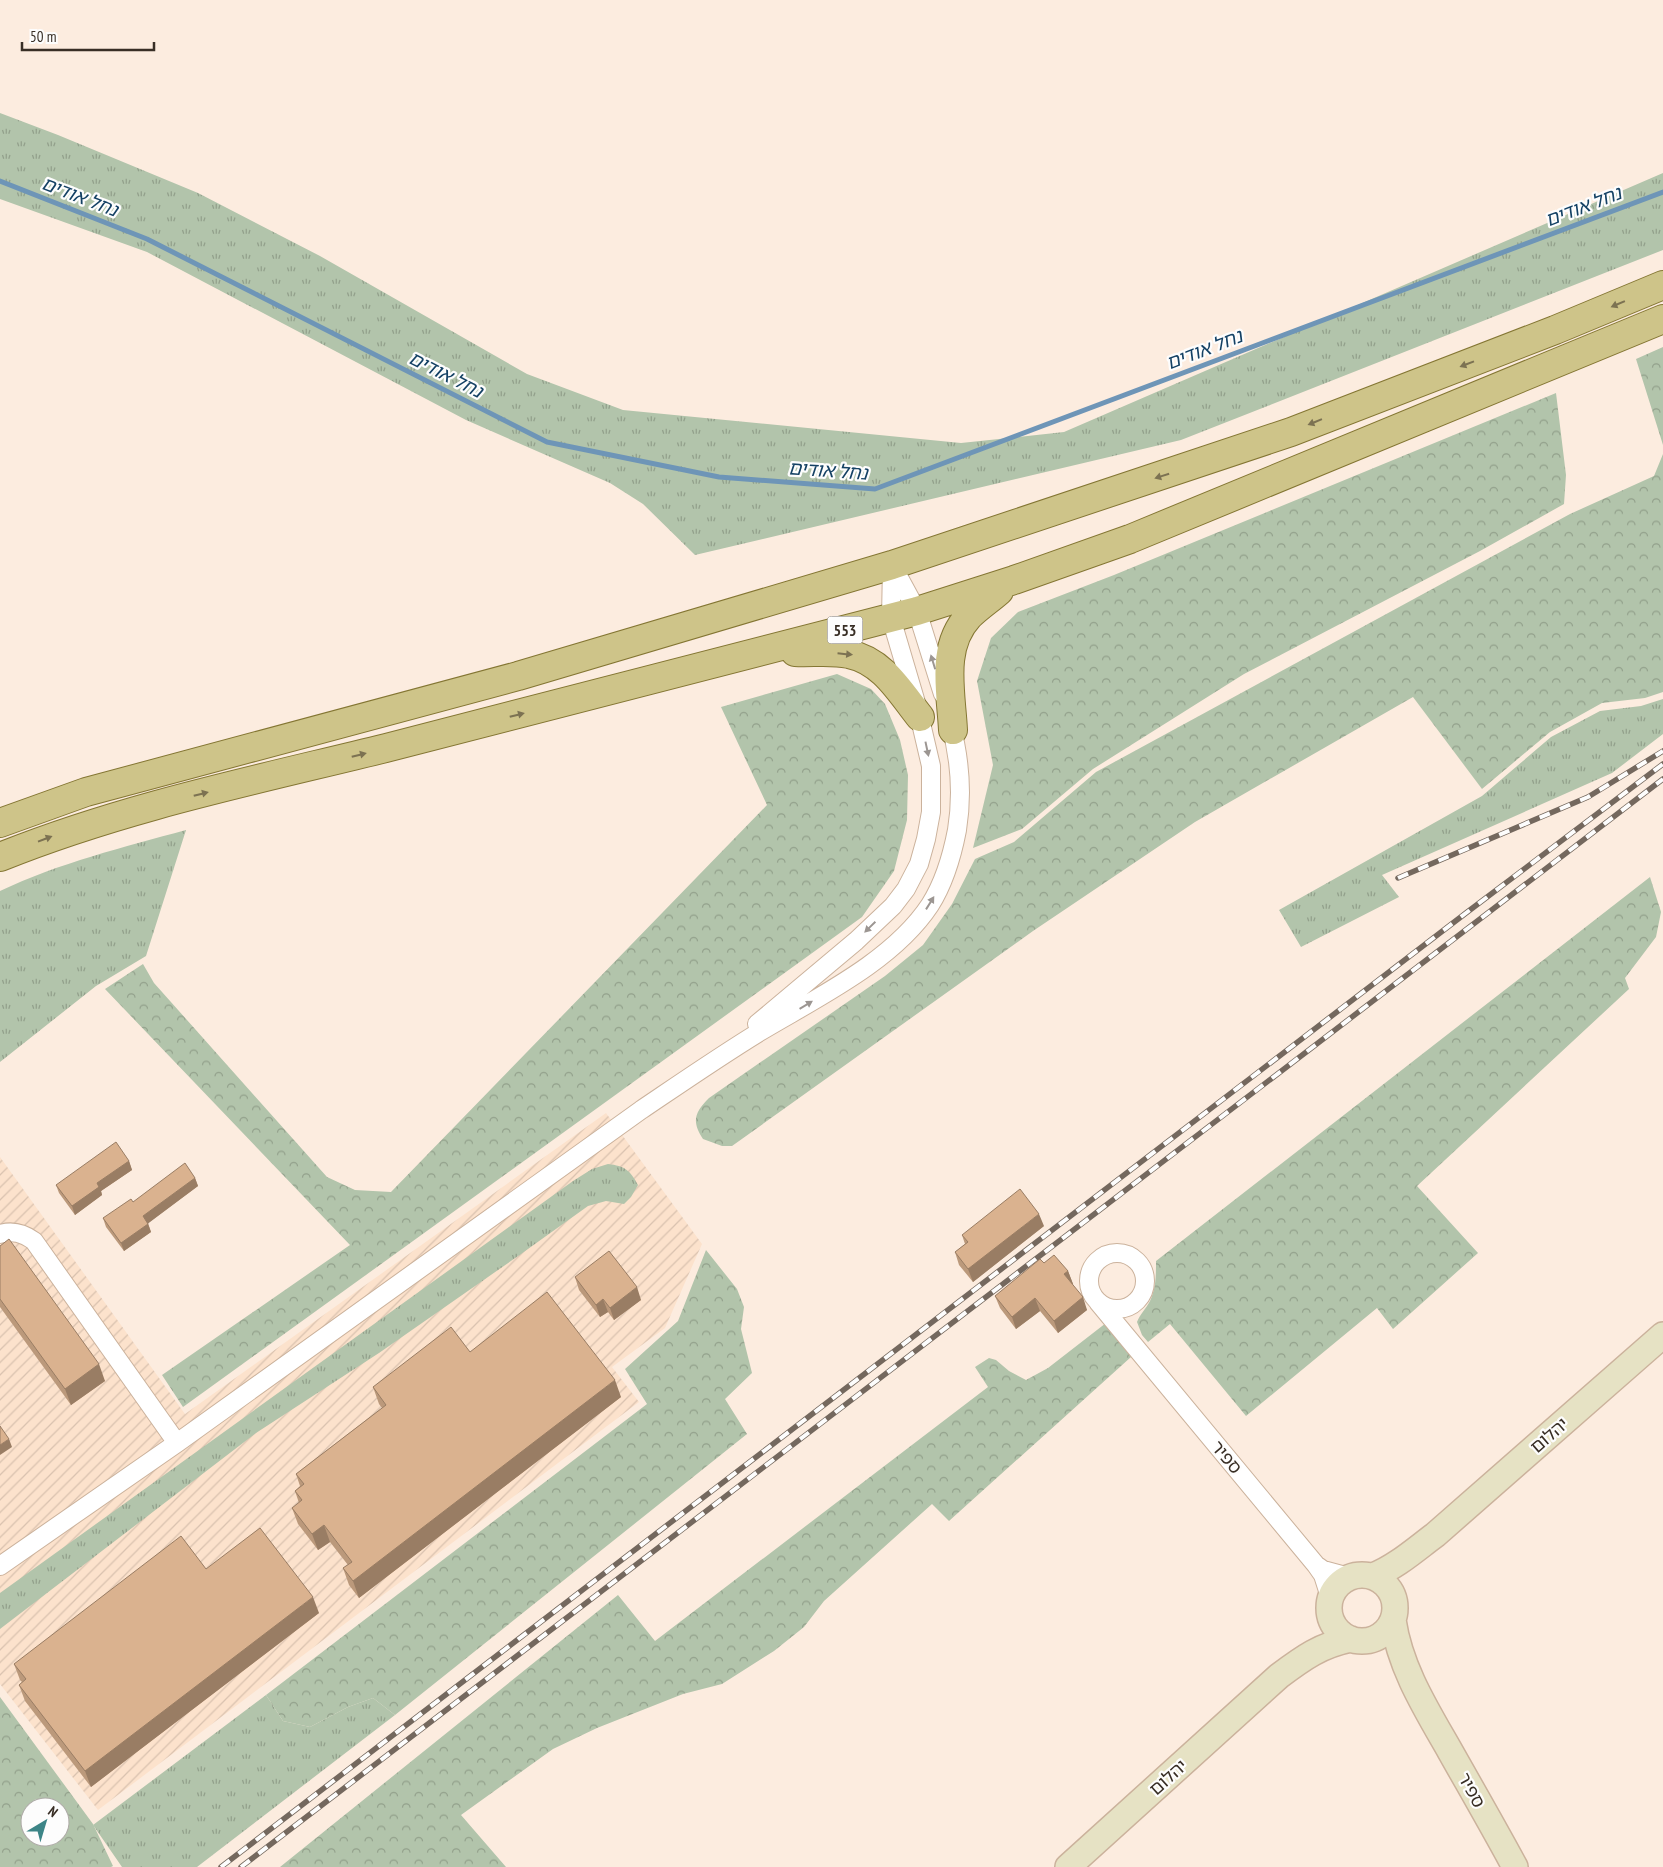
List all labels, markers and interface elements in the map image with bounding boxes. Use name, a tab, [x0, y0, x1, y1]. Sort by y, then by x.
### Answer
scale bar	[22, 20, 155, 52]
text: 50 m	[30, 27, 56, 46]
water label: נחל אודים	[38, 171, 123, 222]
water label: נחל אודים	[1541, 180, 1626, 231]
one-way arrow	[1611, 300, 1625, 308]
water label: נחל אודים	[1162, 323, 1247, 374]
water label: נחל אודים	[405, 345, 489, 404]
one-way arrow	[1459, 360, 1474, 368]
one-way arrow	[1308, 419, 1323, 427]
water label: נחל אודים	[787, 455, 870, 485]
one-way arrow	[1154, 472, 1169, 480]
road number: 553	[828, 616, 862, 644]
one-way arrow	[837, 650, 853, 658]
one-way arrow	[928, 655, 936, 670]
one-way arrow	[509, 711, 524, 719]
one-way arrow	[924, 741, 932, 757]
one-way arrow	[352, 750, 367, 758]
one-way arrow	[194, 790, 209, 798]
one-way arrow	[38, 835, 53, 842]
one-way arrow	[926, 897, 935, 910]
one-way arrow	[865, 921, 877, 933]
one-way arrow	[799, 1000, 812, 1009]
street label: יהלום	[1525, 1412, 1573, 1458]
street label: ספיר	[1206, 1436, 1248, 1478]
street label: יהלום	[1144, 1754, 1192, 1800]
street label: ספיר	[1453, 1768, 1491, 1812]
north arrow	[20, 1797, 70, 1847]
text: N	[44, 1802, 62, 1821]

